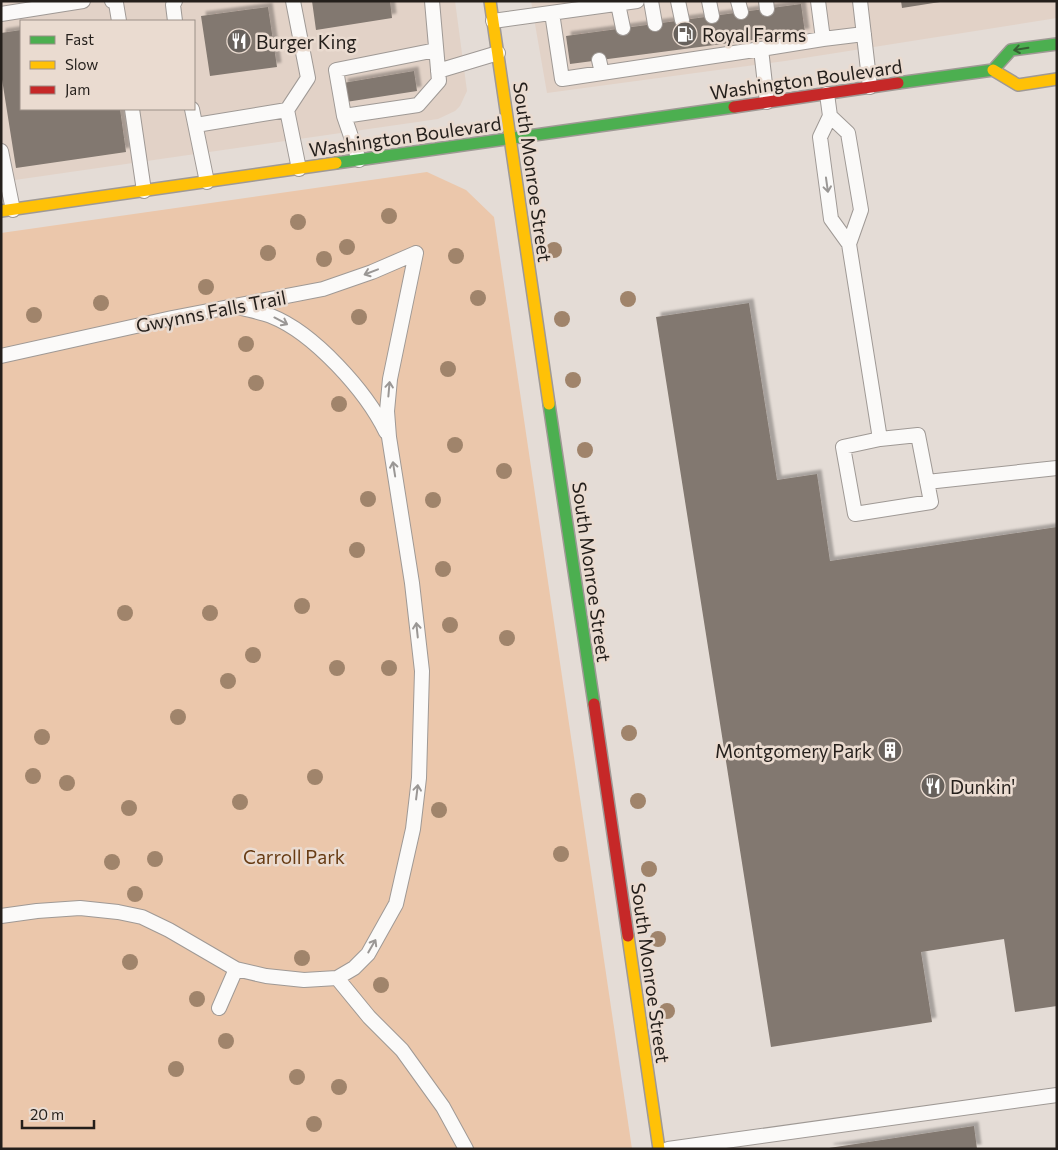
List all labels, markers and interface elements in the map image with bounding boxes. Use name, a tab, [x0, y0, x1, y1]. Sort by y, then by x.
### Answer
legend	[20, 20, 195, 110]
fuel station icon: Royal Farms	[672, 21, 698, 47]
place label: Royal Farms	[702, 23, 806, 46]
restaurant icon: Burger King	[226, 28, 252, 54]
text: Fast	[65, 30, 94, 48]
place label: Burger King	[256, 30, 357, 53]
one-way arrow	[1013, 44, 1029, 54]
street label: Washington Boulevard	[708, 54, 904, 104]
text: Slow	[65, 55, 98, 73]
text: Jam	[65, 80, 90, 98]
street label: South Monroe Street	[509, 80, 557, 264]
street label: Washington Boulevard	[307, 111, 503, 161]
one-way arrow	[822, 177, 832, 193]
one-way arrow	[364, 268, 379, 277]
street label: Gwynns Falls Trail	[134, 285, 288, 337]
one-way arrow	[273, 316, 288, 326]
one-way arrow	[385, 381, 394, 397]
one-way arrow	[388, 462, 398, 478]
street label: South Monroe Street	[568, 480, 616, 664]
one-way arrow	[412, 623, 422, 639]
building icon: Montgomery Park	[877, 737, 903, 763]
place label: Montgomery Park	[715, 739, 872, 762]
restaurant icon: Dunkin'	[920, 773, 946, 799]
place label: Dunkin'	[950, 775, 1015, 798]
one-way arrow	[412, 785, 422, 801]
park label: Carroll Park	[243, 845, 345, 868]
street label: South Monroe Street	[627, 881, 675, 1065]
one-way arrow	[368, 940, 378, 954]
scale bar	[22, 1098, 95, 1130]
text: 20 m	[30, 1105, 64, 1123]

